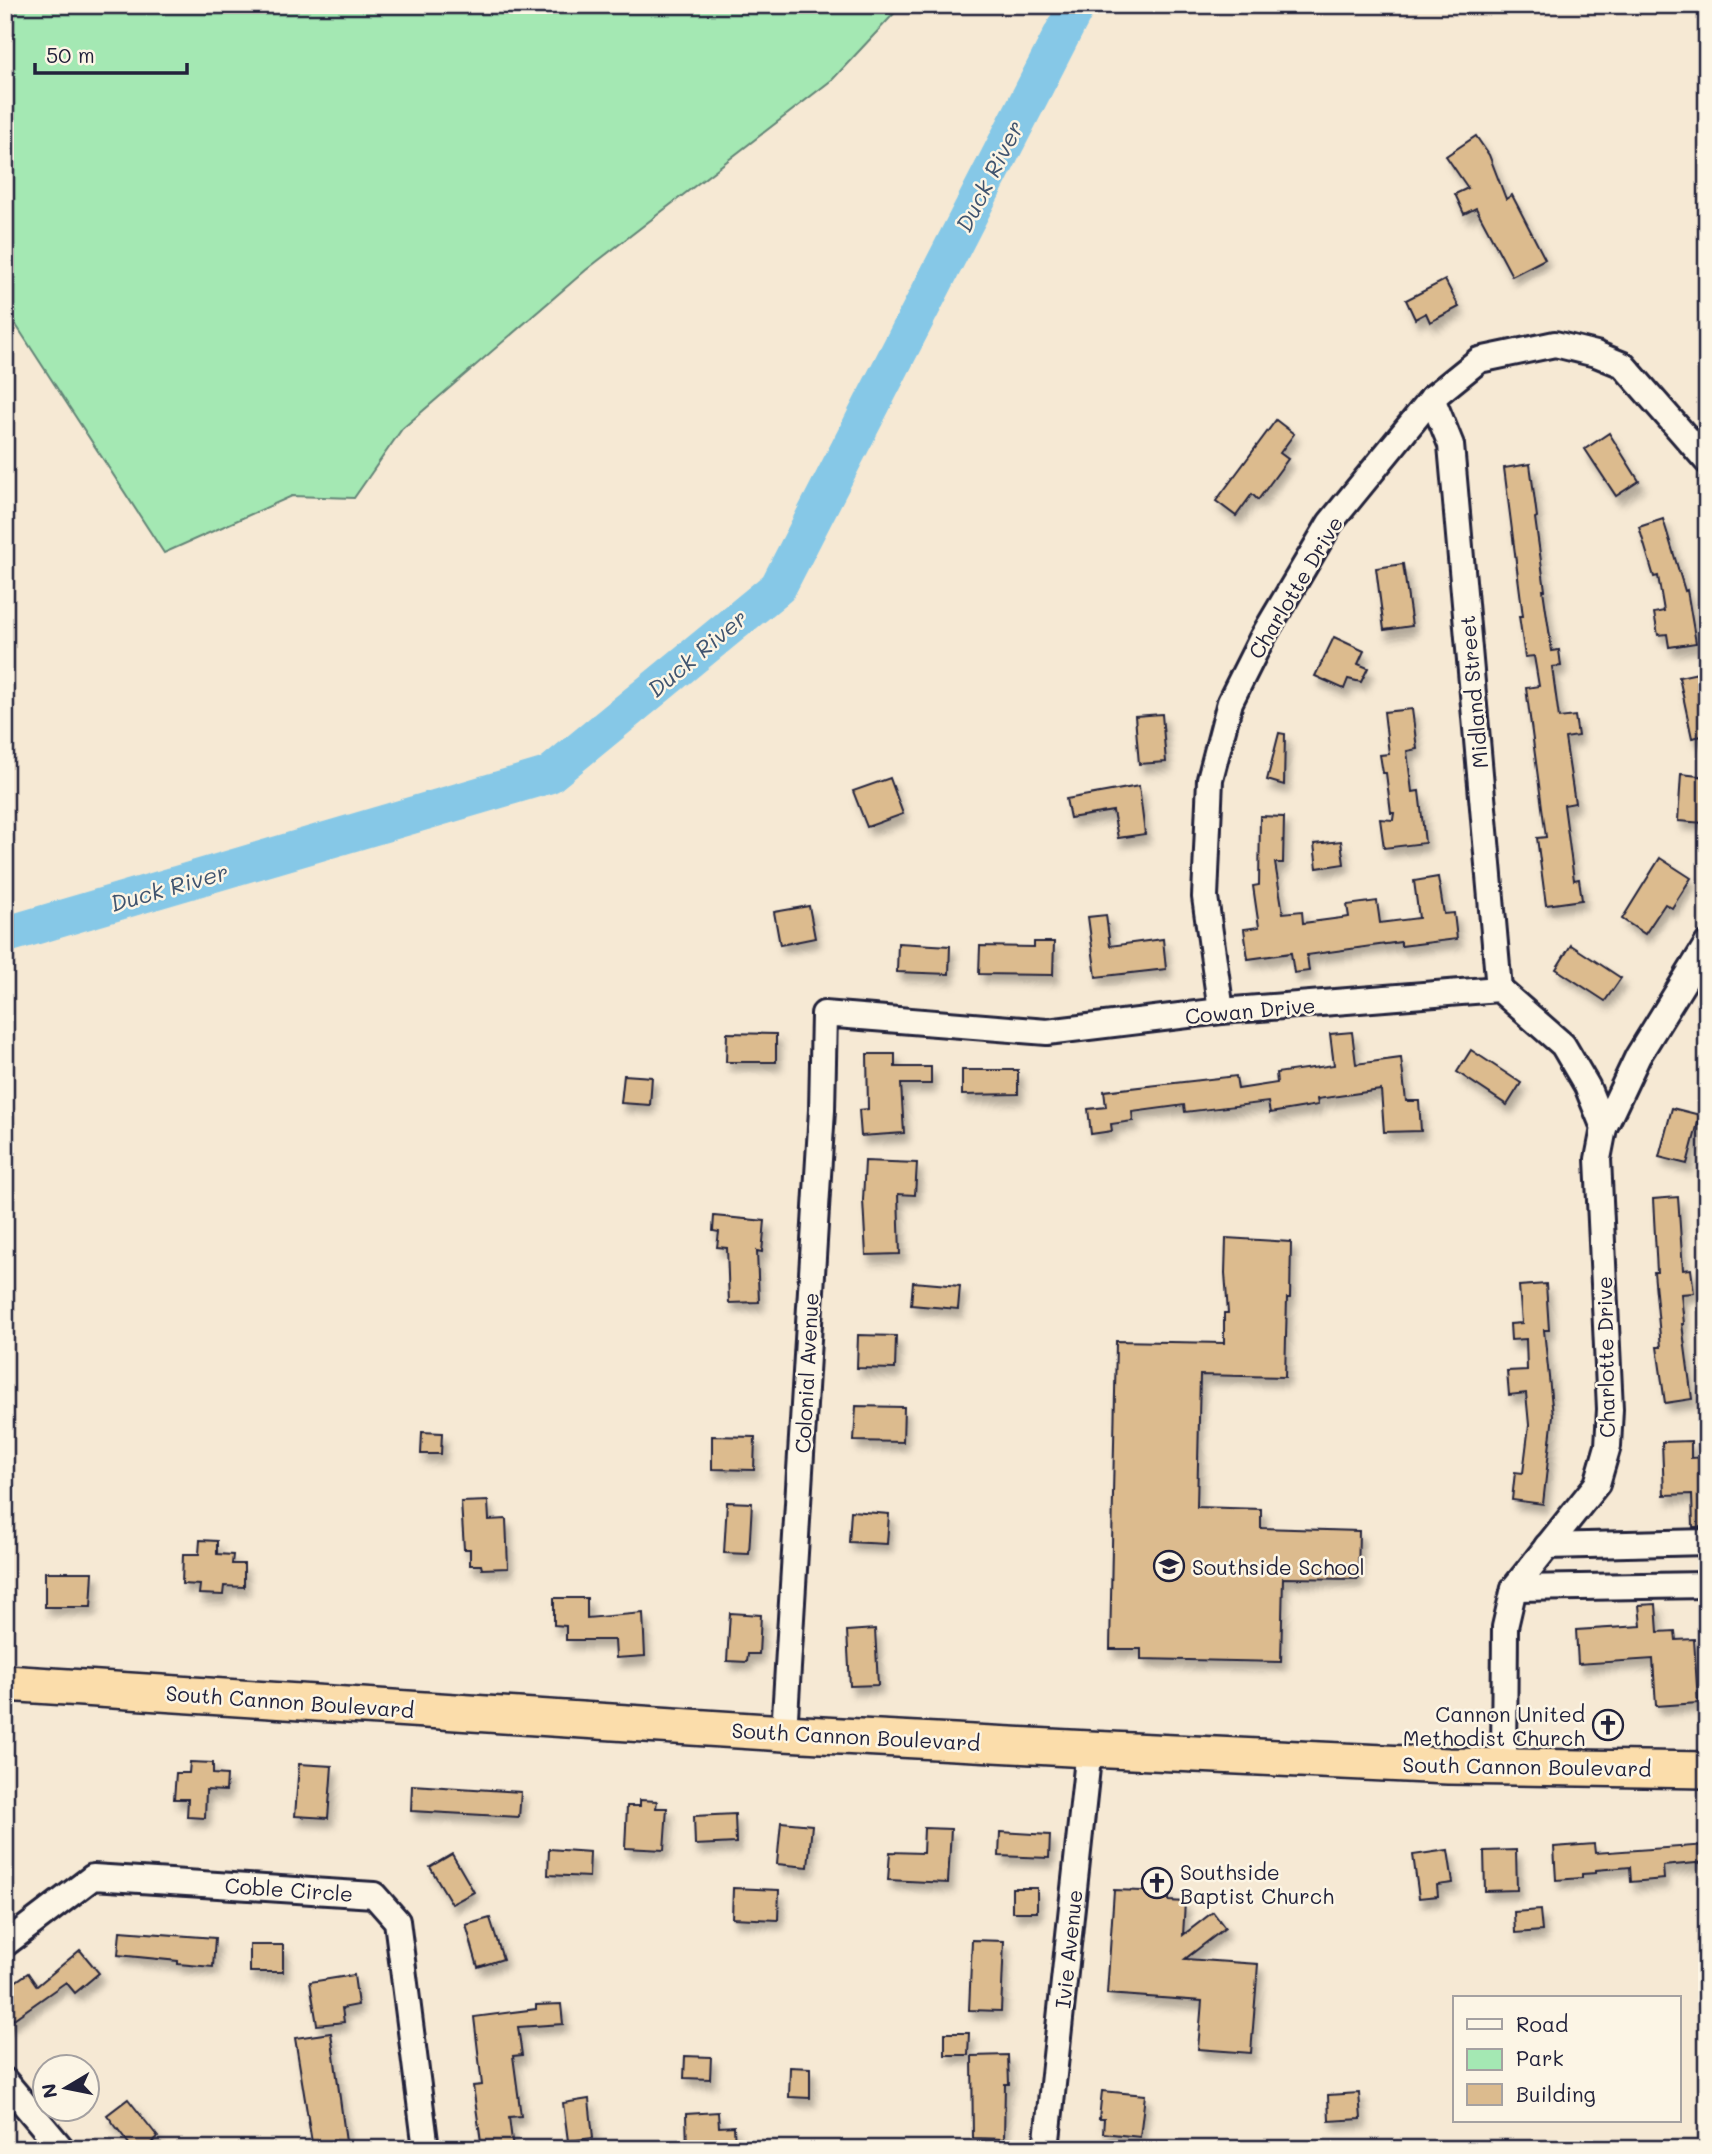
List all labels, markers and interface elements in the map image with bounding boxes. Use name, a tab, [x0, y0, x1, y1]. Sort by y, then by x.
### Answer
scale bar	[35, 32, 187, 76]
text: 50 m	[46, 41, 95, 68]
water label: Duck River	[948, 115, 1030, 237]
street label: Charlotte Drive	[1242, 511, 1348, 663]
water label: Duck River	[641, 603, 753, 703]
street label: Midland Street	[1453, 614, 1493, 770]
water label: Duck River	[107, 856, 231, 918]
street label: Cowan Drive	[1184, 991, 1316, 1029]
street label: Charlotte Drive	[1590, 1276, 1620, 1438]
street label: Colonial Avenue	[788, 1292, 824, 1454]
school or university icon: Southside School	[1152, 1549, 1186, 1583]
place label: Southside School	[1192, 1553, 1365, 1580]
street label: South Cannon Boulevard	[165, 1679, 415, 1723]
place label: Cannon United Methodist Church	[1403, 1700, 1585, 1751]
church icon: Cannon United Methodist Church	[1591, 1708, 1625, 1742]
street label: South Cannon Boulevard	[731, 1716, 981, 1756]
street label: South Cannon Boulevard	[1402, 1750, 1652, 1782]
place label: Southside Baptist Church	[1180, 1858, 1334, 1909]
church icon: Southside Baptist Church	[1140, 1866, 1174, 1900]
street label: Coble Circle	[224, 1871, 354, 1907]
street label: Ivie Avenue	[1048, 1888, 1088, 2010]
legend	[1453, 1996, 1680, 2122]
text: Road	[1516, 2010, 1568, 2037]
text: Park	[1516, 2044, 1564, 2071]
north arrow	[32, 2052, 102, 2122]
text: Building	[1516, 2080, 1596, 2107]
text: N	[35, 2082, 62, 2100]

